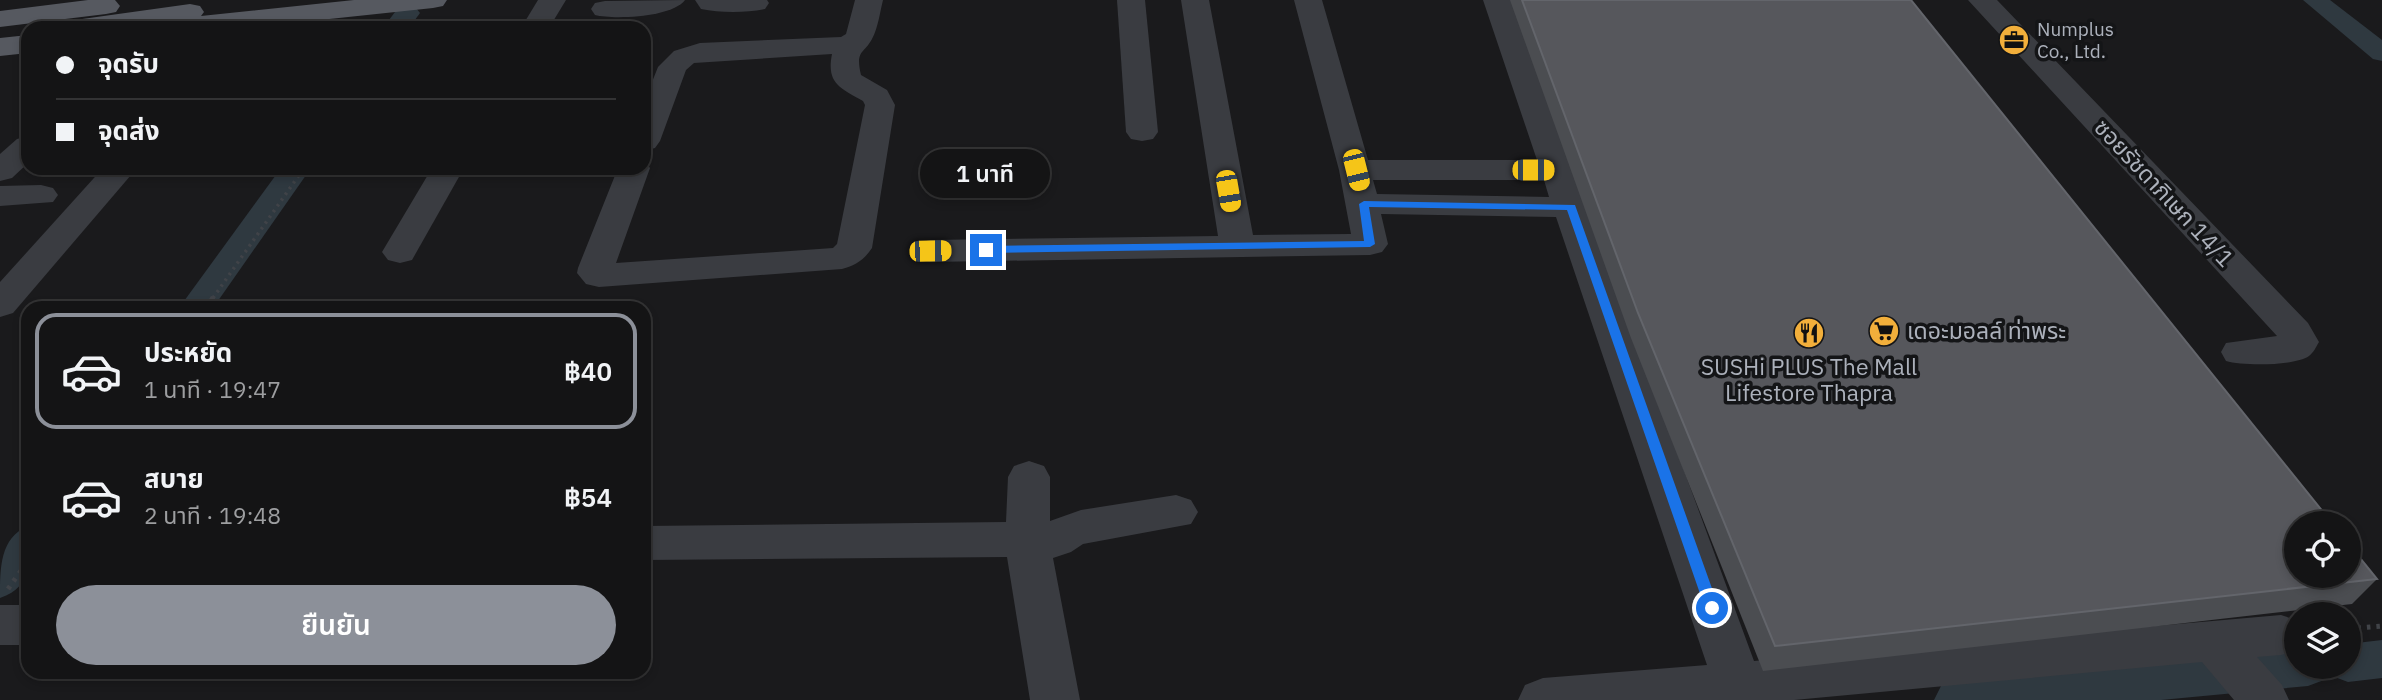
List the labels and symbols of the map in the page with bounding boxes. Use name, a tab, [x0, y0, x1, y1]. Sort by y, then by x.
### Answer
place label: Numplus Co., Ltd.	[2037, 17, 2114, 63]
office icon: Numplus Co., Ltd.	[1997, 23, 2031, 57]
street label: ซอยรัชดาภิเษก 14/1	[2088, 112, 2241, 273]
car	[1341, 147, 1372, 193]
callout: 1 นาที	[921, 148, 1051, 198]
car	[1513, 160, 1555, 181]
car	[1215, 168, 1242, 214]
route end	[970, 234, 1002, 266]
car	[909, 240, 952, 262]
supermarket icon: เดอะมอลล์ ท่าพระ	[1867, 314, 1901, 348]
place label: เดอะมอลล์ ท่าพระ	[1907, 315, 2066, 345]
restaurant icon: SUSHi PLUS The Mall Lifestore Thapra	[1792, 316, 1826, 350]
place label: SUSHi PLUS The Mall Lifestore Thapra	[1701, 351, 1917, 407]
route start	[1696, 592, 1728, 624]

